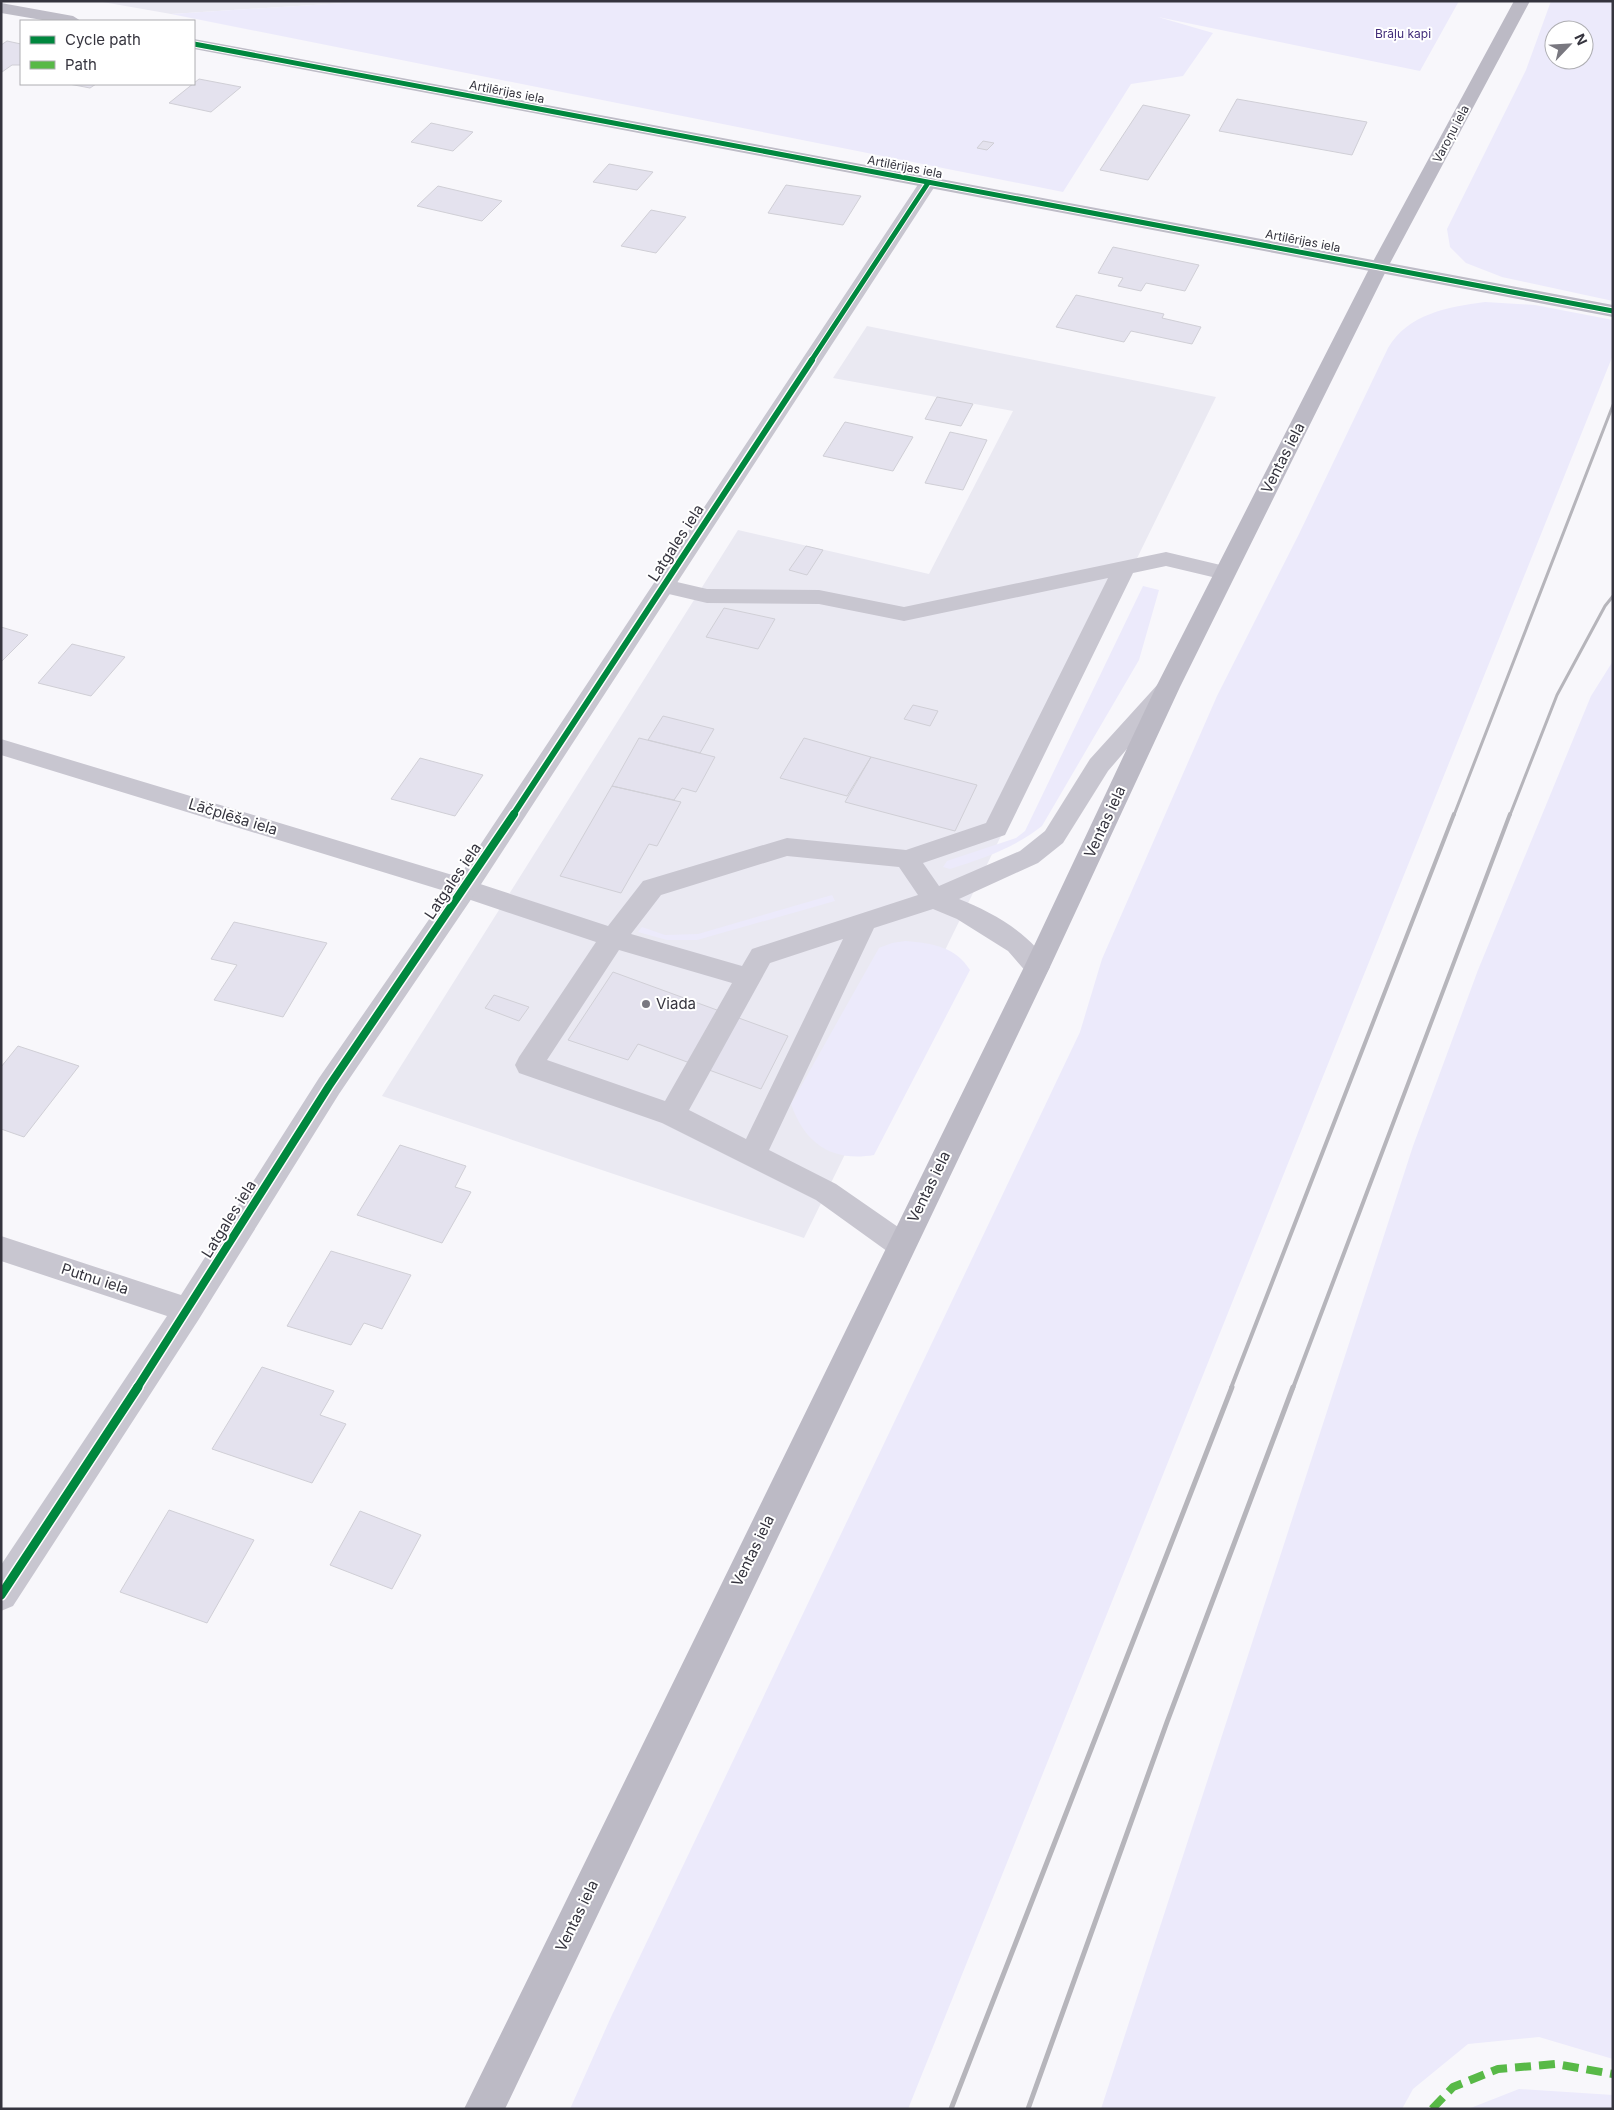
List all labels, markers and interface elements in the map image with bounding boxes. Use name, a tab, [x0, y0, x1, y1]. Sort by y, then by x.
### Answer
legend	[20, 20, 195, 85]
north arrow	[1544, 20, 1594, 70]
park label: Brāļu kapi	[1375, 26, 1431, 41]
text: Cycle path	[65, 30, 141, 49]
text: N	[1571, 31, 1591, 48]
text: Path	[65, 55, 97, 74]
street label: Artilērijas iela	[468, 77, 546, 106]
street label: Varoņu iela	[1429, 102, 1472, 165]
street label: Artilērijas iela	[866, 152, 944, 181]
street label: Artilērijas iela	[1264, 226, 1342, 255]
street label: Ventas iela	[1257, 419, 1309, 496]
street label: Latgales iela	[644, 501, 708, 585]
street label: Ventas iela	[1080, 783, 1129, 861]
street label: Lāčplēša iela	[186, 794, 280, 839]
street label: Latgales iela	[420, 839, 485, 923]
place label: Viada	[656, 994, 696, 1013]
marker: Viada	[640, 998, 652, 1010]
street label: Ventas iela	[903, 1148, 954, 1226]
street label: Latgales iela	[197, 1176, 260, 1261]
street label: Putnu iela	[59, 1259, 131, 1298]
street label: Ventas iela	[727, 1512, 778, 1590]
street label: Ventas iela	[551, 1877, 602, 1955]

